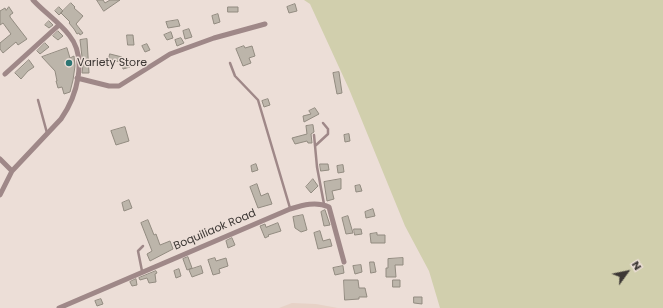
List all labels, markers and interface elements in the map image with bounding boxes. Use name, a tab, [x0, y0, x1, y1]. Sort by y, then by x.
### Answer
place label: Variety Store	[77, 56, 147, 70]
marker: Variety Store	[64, 58, 74, 68]
street label: Boquiliaok Road	[172, 207, 258, 253]
north arrow	[607, 252, 647, 292]
text: N	[628, 258, 646, 273]

